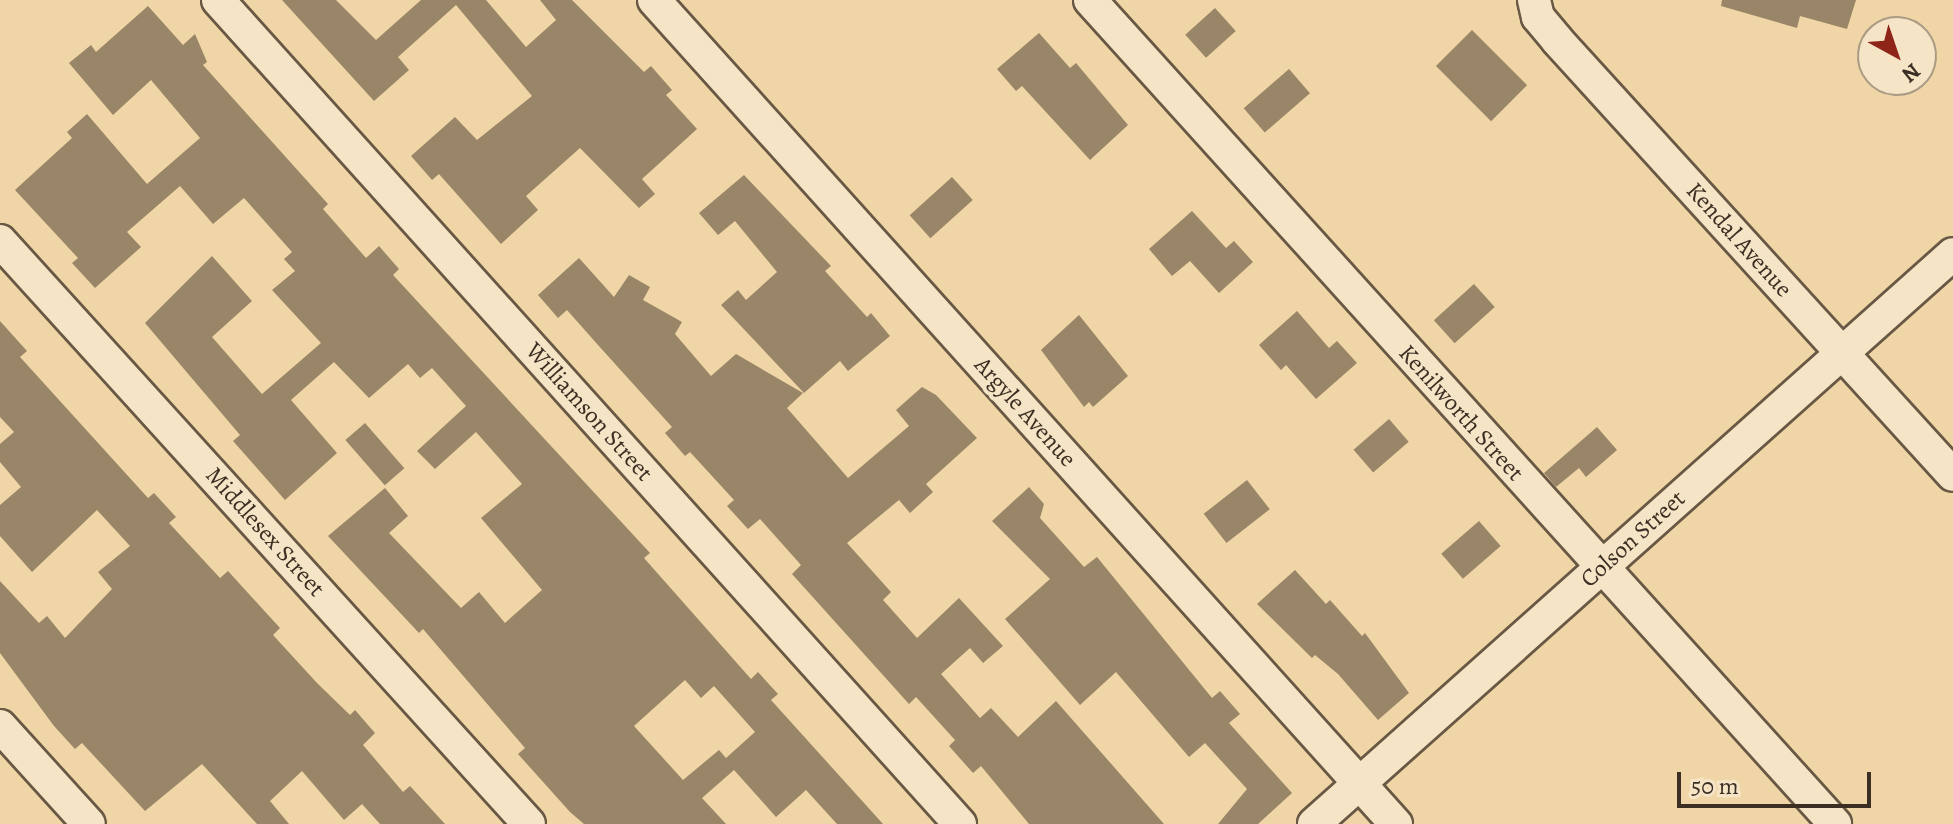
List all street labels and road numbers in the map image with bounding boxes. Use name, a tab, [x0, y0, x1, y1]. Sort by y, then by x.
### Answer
street label: Kendal Avenue	[1680, 177, 1798, 303]
street label: Williamson Street	[519, 337, 659, 487]
street label: Kenilworth Street	[1392, 339, 1530, 487]
street label: Argyle Avenue	[968, 351, 1082, 473]
street label: Middlesex Street	[199, 461, 331, 603]
street label: Colson Street	[1575, 485, 1691, 593]

